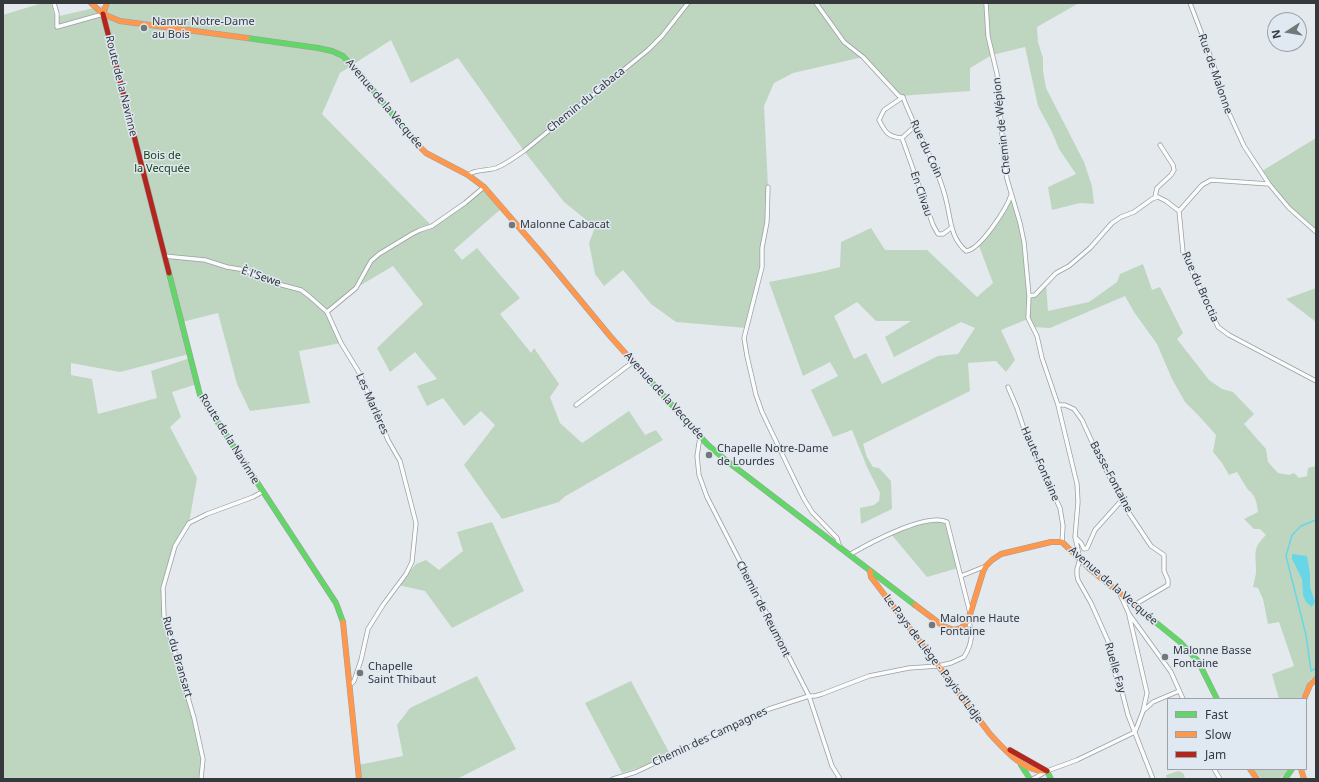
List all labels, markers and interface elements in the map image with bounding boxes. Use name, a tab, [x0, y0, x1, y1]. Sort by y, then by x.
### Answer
north arrow	[1267, 12, 1307, 52]
place label: Namur Notre-Dame au Bois	[152, 15, 255, 41]
marker: Namur Notre-Dame au Bois	[139, 23, 149, 33]
text: N	[1267, 28, 1284, 40]
street label: Rue de Malonne	[1195, 32, 1235, 116]
street label: Route de la Navinne	[102, 34, 140, 138]
street label: Avenue de la Vecquée	[343, 56, 425, 152]
street label: Chemin du Cabaca	[544, 64, 628, 136]
street label: Chemin de Wépion	[990, 77, 1014, 175]
street label: Rue du Coin	[907, 118, 945, 180]
park label: Bois de la Vecquée	[134, 149, 190, 175]
street label: En Clivau	[907, 170, 935, 218]
place label: Malonne Cabacat	[520, 218, 610, 232]
marker: Malonne Cabacat	[507, 220, 517, 230]
street label: Rue du Broctia	[1179, 250, 1221, 324]
street label: È l'Sewe	[239, 264, 283, 290]
street label: Avenue de la Vecquée	[621, 350, 707, 442]
street label: Les Marlères	[353, 371, 391, 437]
street label: Route de la Navinne	[196, 391, 262, 487]
street label: Haute-Fontaine	[1018, 425, 1062, 503]
street label: Basse-Fontaine	[1087, 439, 1135, 515]
place label: Chapelle Notre-Dame de Lourdes	[717, 442, 828, 468]
marker: Chapelle Notre-Dame de Lourdes	[704, 450, 714, 460]
street label: Avenue de la Vecquée	[1066, 544, 1160, 628]
street label: Chemin de Reumont	[733, 559, 793, 659]
street label: Le Pays de Liège - Payis d'Lîdje	[880, 592, 986, 726]
place label: Malonne Haute Fontaine	[940, 612, 1020, 638]
street label: Rue du Bransart	[159, 615, 195, 699]
marker: Malonne Haute Fontaine	[927, 620, 937, 630]
street label: Ruelle Fay	[1101, 641, 1129, 695]
place label: Malonne Basse Fontaine	[1173, 644, 1251, 670]
marker: Malonne Basse Fontaine	[1160, 652, 1170, 662]
place label: Chapelle Saint Thibaut	[368, 660, 436, 686]
marker: Chapelle Saint Thibaut	[355, 668, 365, 678]
legend	[1167, 698, 1307, 770]
street label: Chemin des Campagnes	[650, 705, 770, 769]
text: Fast	[1205, 706, 1228, 723]
text: Slow	[1205, 726, 1231, 743]
text: Jam	[1205, 746, 1226, 763]

